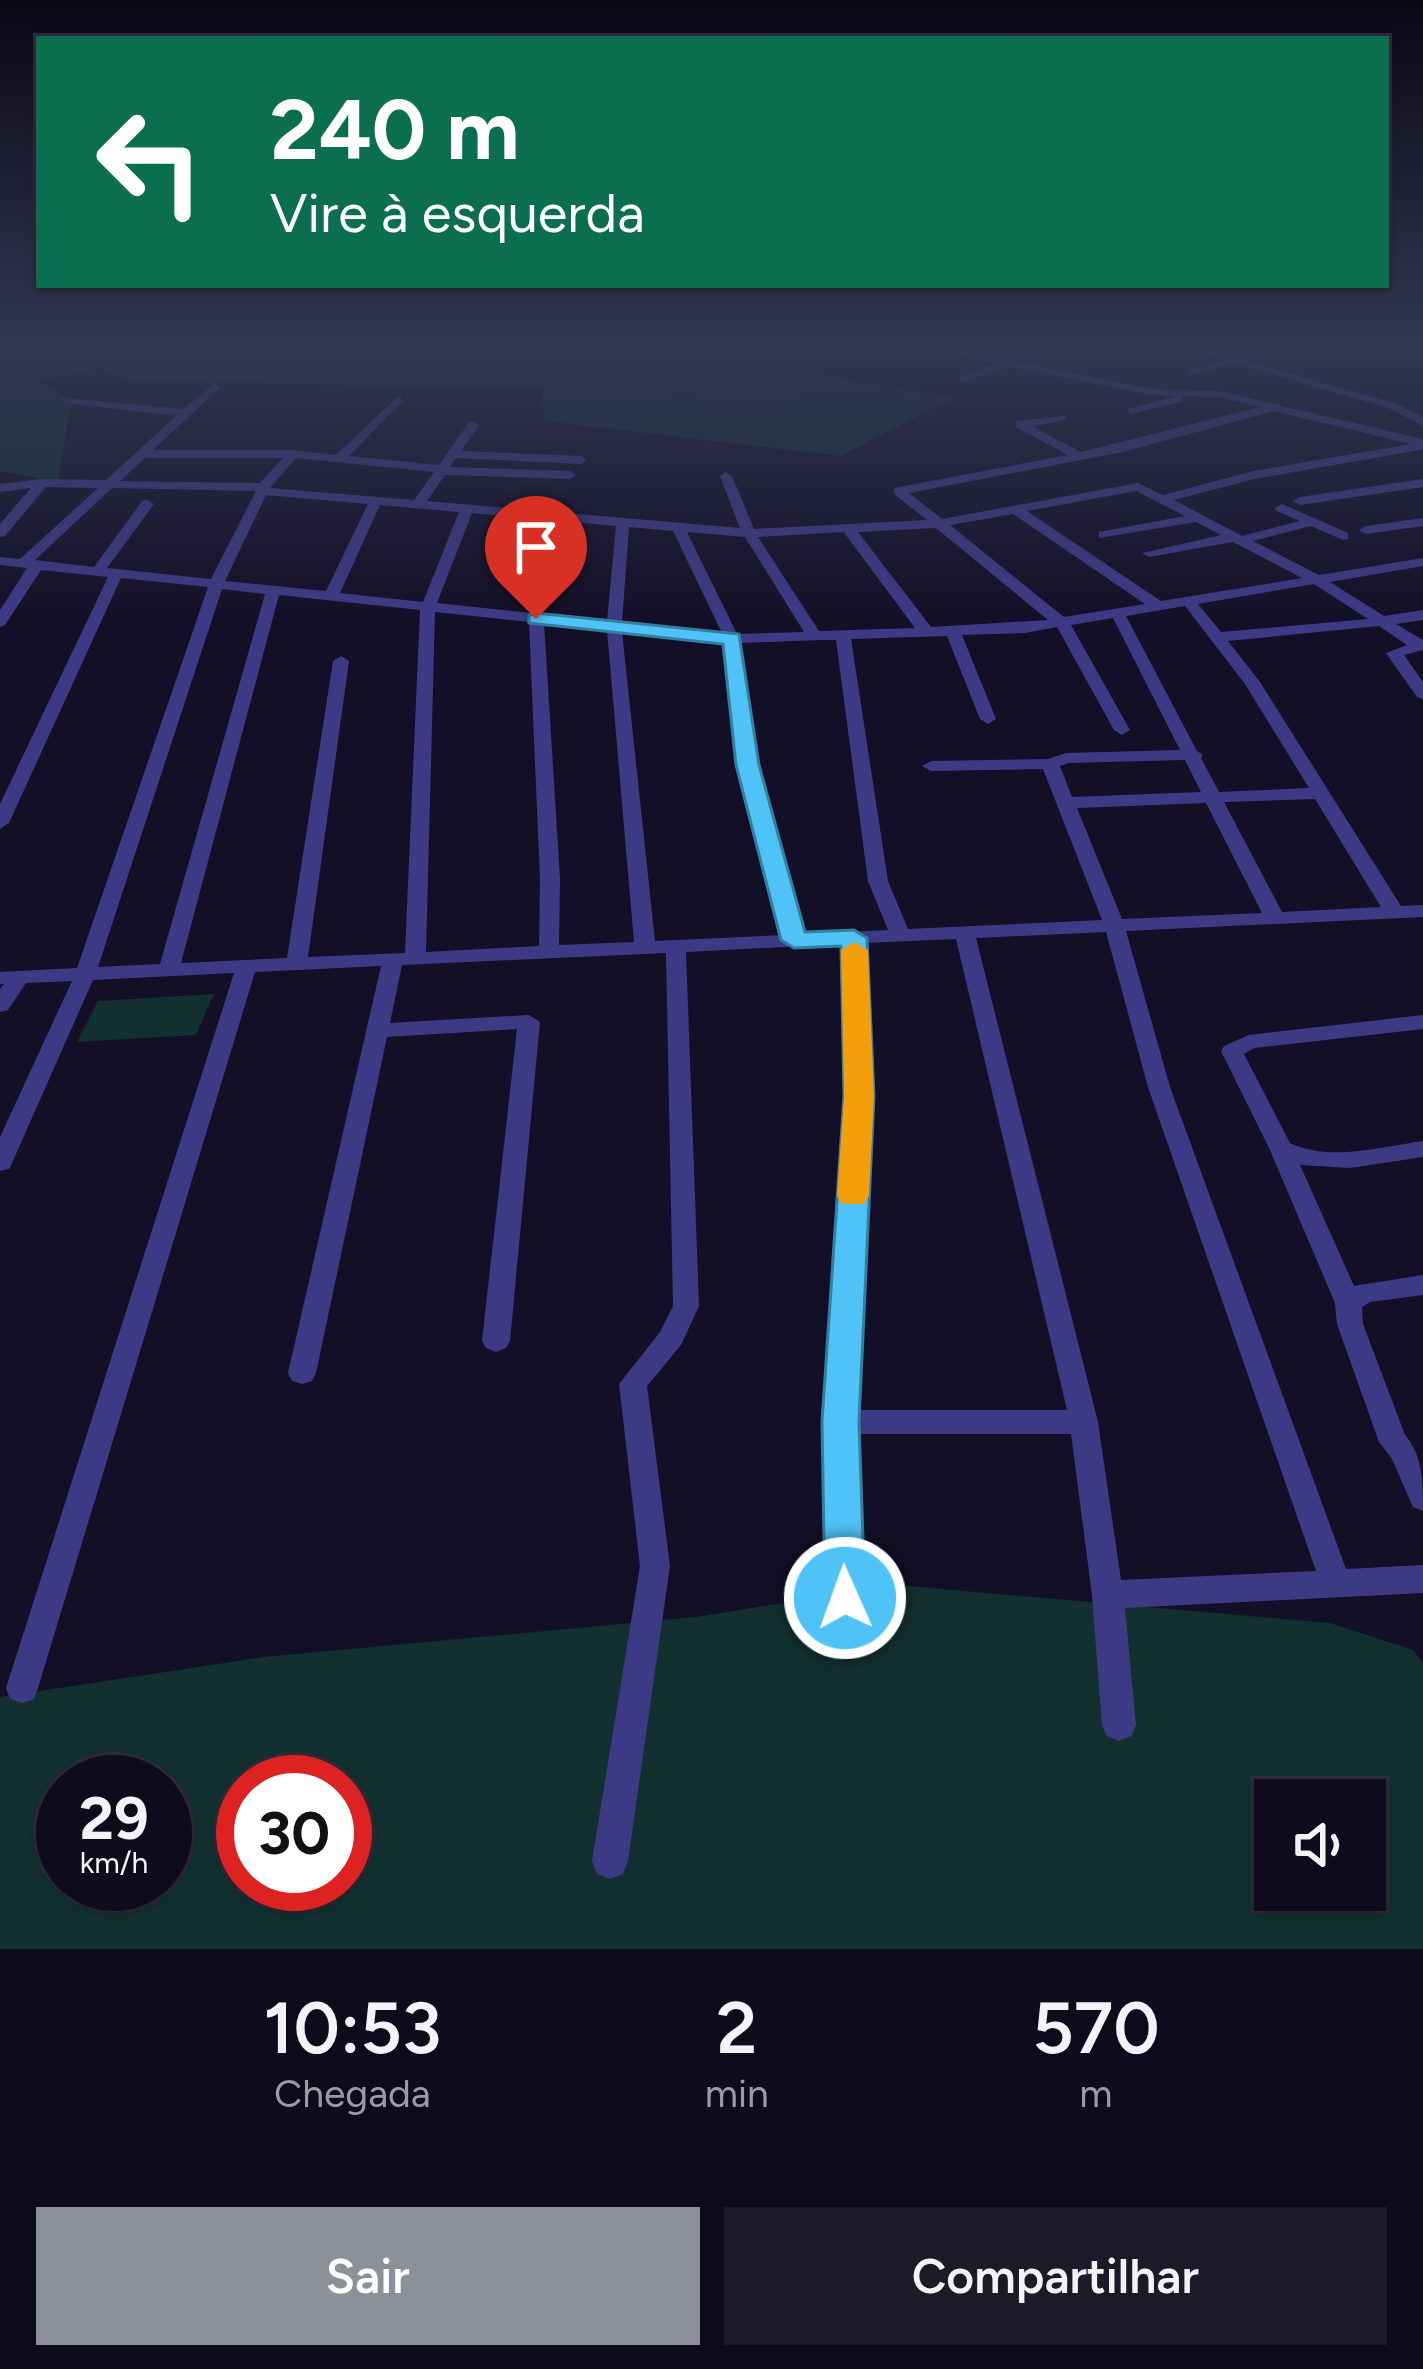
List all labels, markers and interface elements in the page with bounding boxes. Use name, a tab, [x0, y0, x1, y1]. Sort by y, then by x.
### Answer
text: 240 m	[270, 79, 519, 180]
icon: left	[72, 84, 228, 240]
text: Vire à esquerda	[270, 181, 645, 246]
pin	[485, 496, 587, 619]
icon: arrive	[503, 514, 569, 580]
position arrow	[782, 1535, 908, 1661]
speed limit sign: 30	[216, 1755, 372, 1911]
map controls	[1254, 1779, 1386, 1911]
button: sound	[1254, 1779, 1386, 1911]
text: 29	[79, 1782, 149, 1854]
text: km/h	[80, 1844, 148, 1881]
text: 10:53	[263, 1985, 442, 2071]
text: 2	[716, 1985, 757, 2071]
text: 570	[1032, 1985, 1160, 2071]
text: Chegada	[274, 2070, 431, 2117]
text: min	[705, 2070, 769, 2117]
text: m	[1079, 2070, 1113, 2117]
button: Sair	[36, 2207, 700, 2345]
button: Compartilhar	[724, 2207, 1387, 2345]

